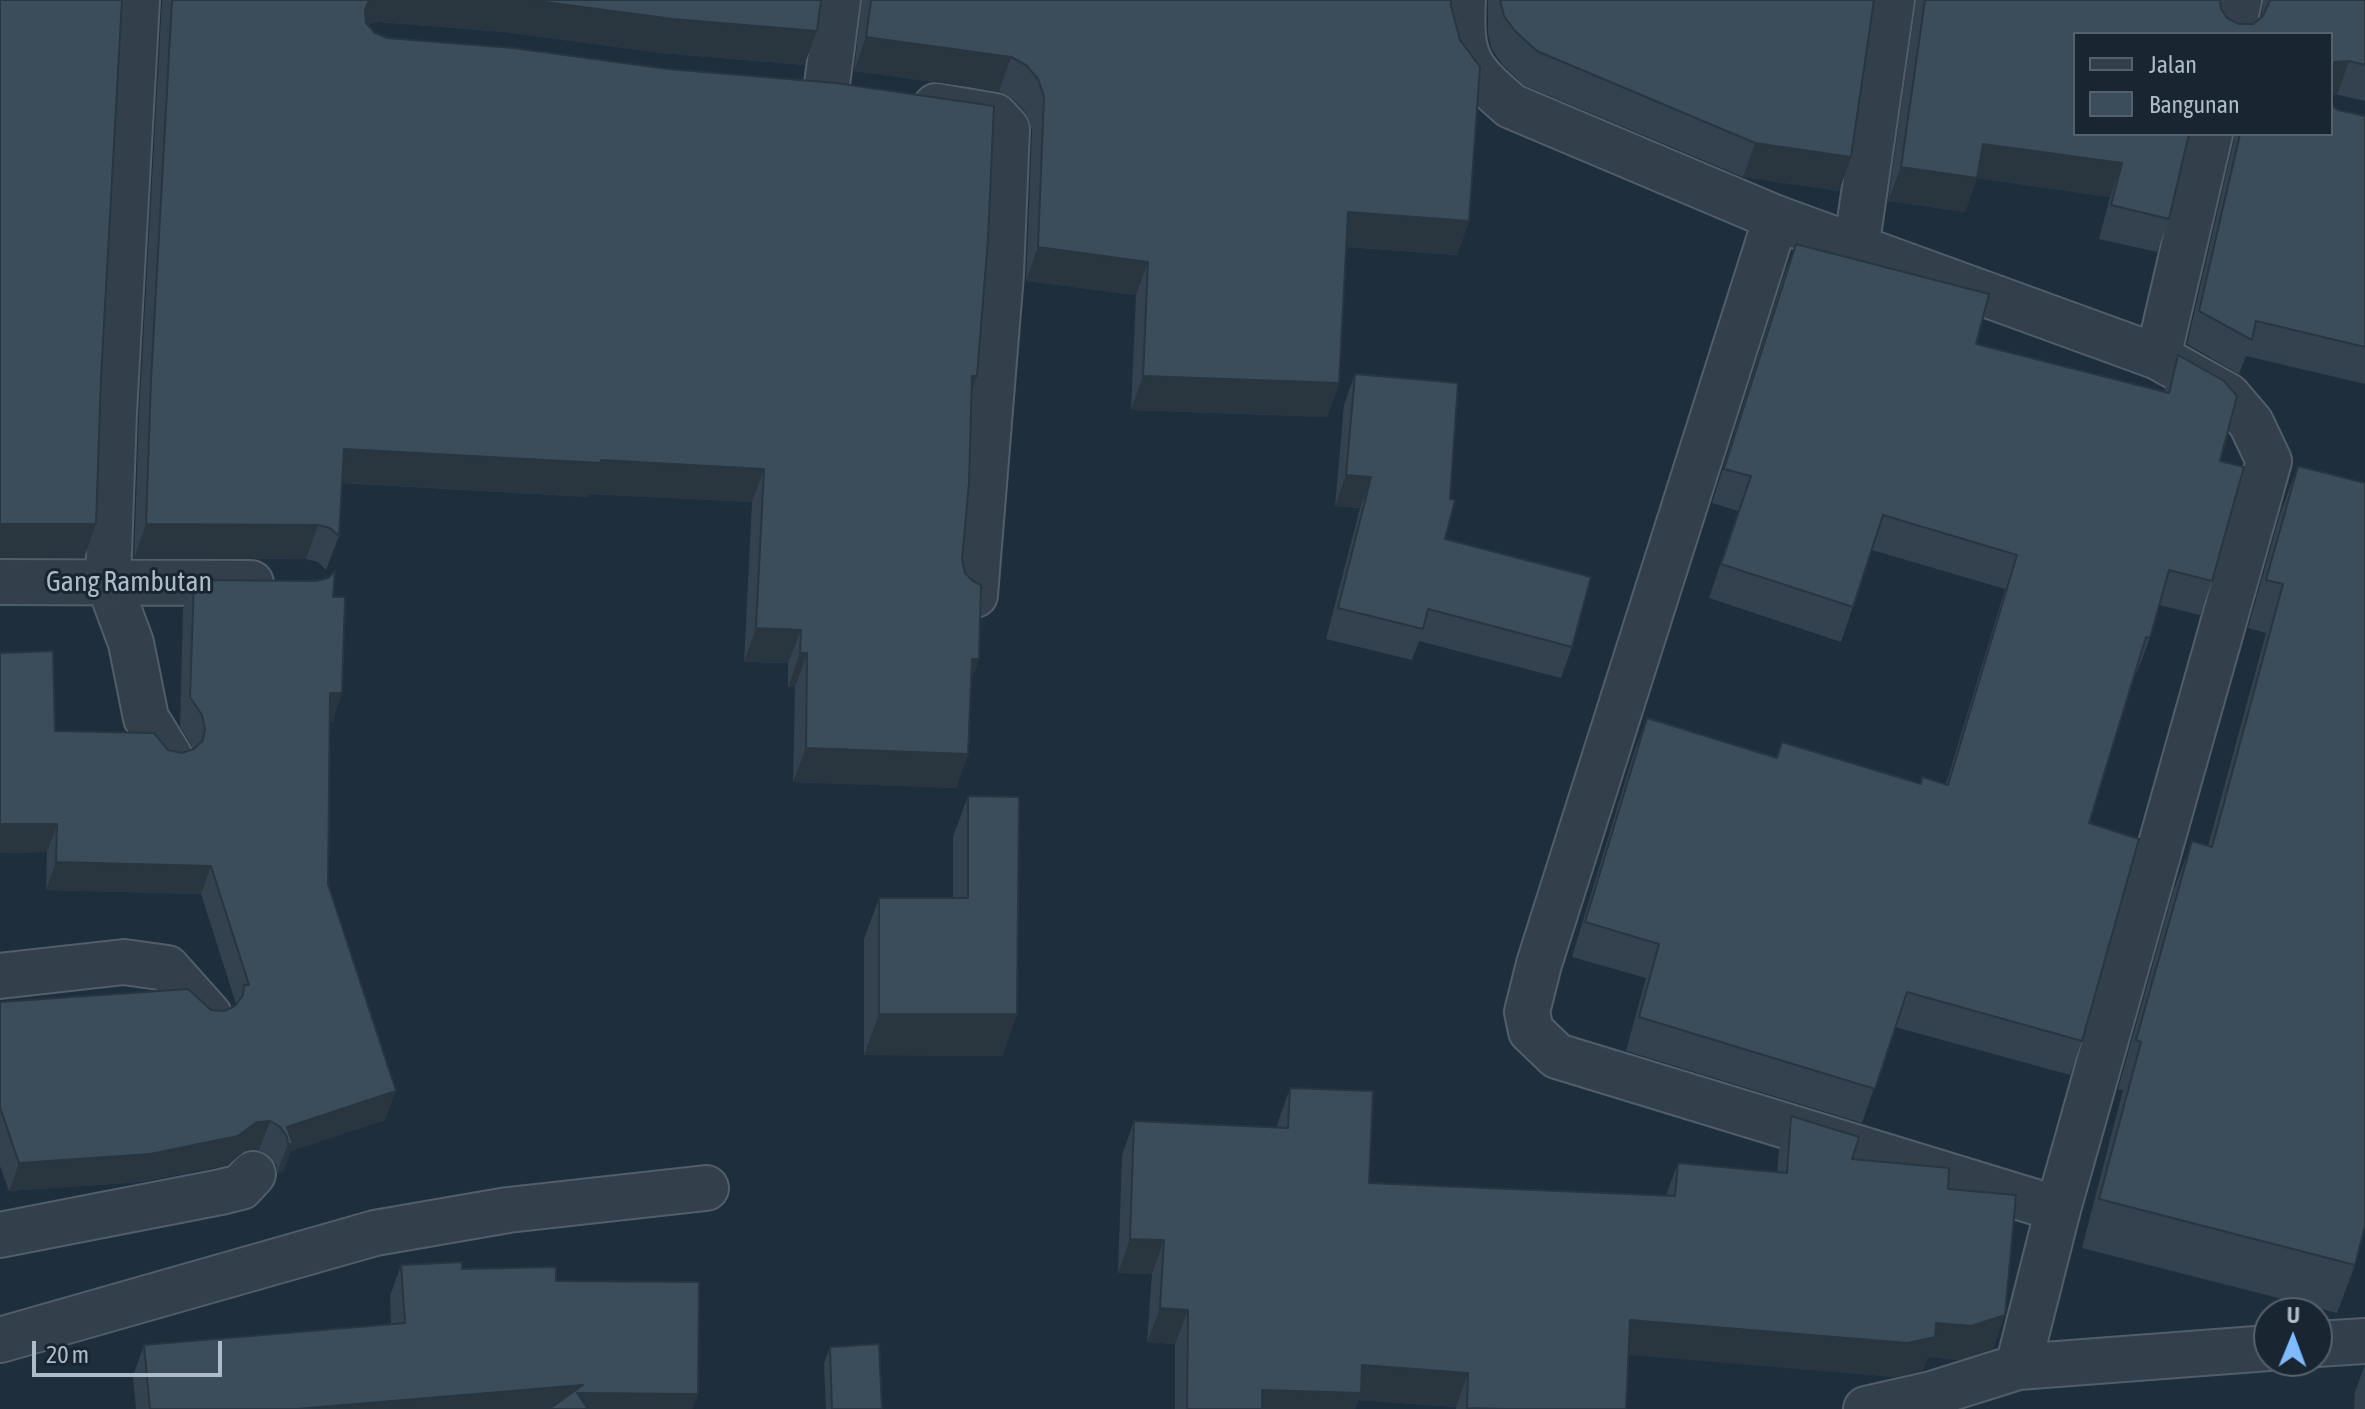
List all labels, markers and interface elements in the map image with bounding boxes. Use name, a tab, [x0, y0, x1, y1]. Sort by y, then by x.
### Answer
legend	[2073, 32, 2333, 136]
text: Jalan	[2149, 51, 2197, 78]
text: Bangunan	[2149, 91, 2240, 118]
street label: Gang Rambutan	[46, 565, 212, 599]
north arrow	[2253, 1297, 2333, 1377]
text: U	[2287, 1302, 2300, 1328]
scale bar	[36, 1325, 226, 1375]
text: 20 m	[46, 1341, 89, 1368]

